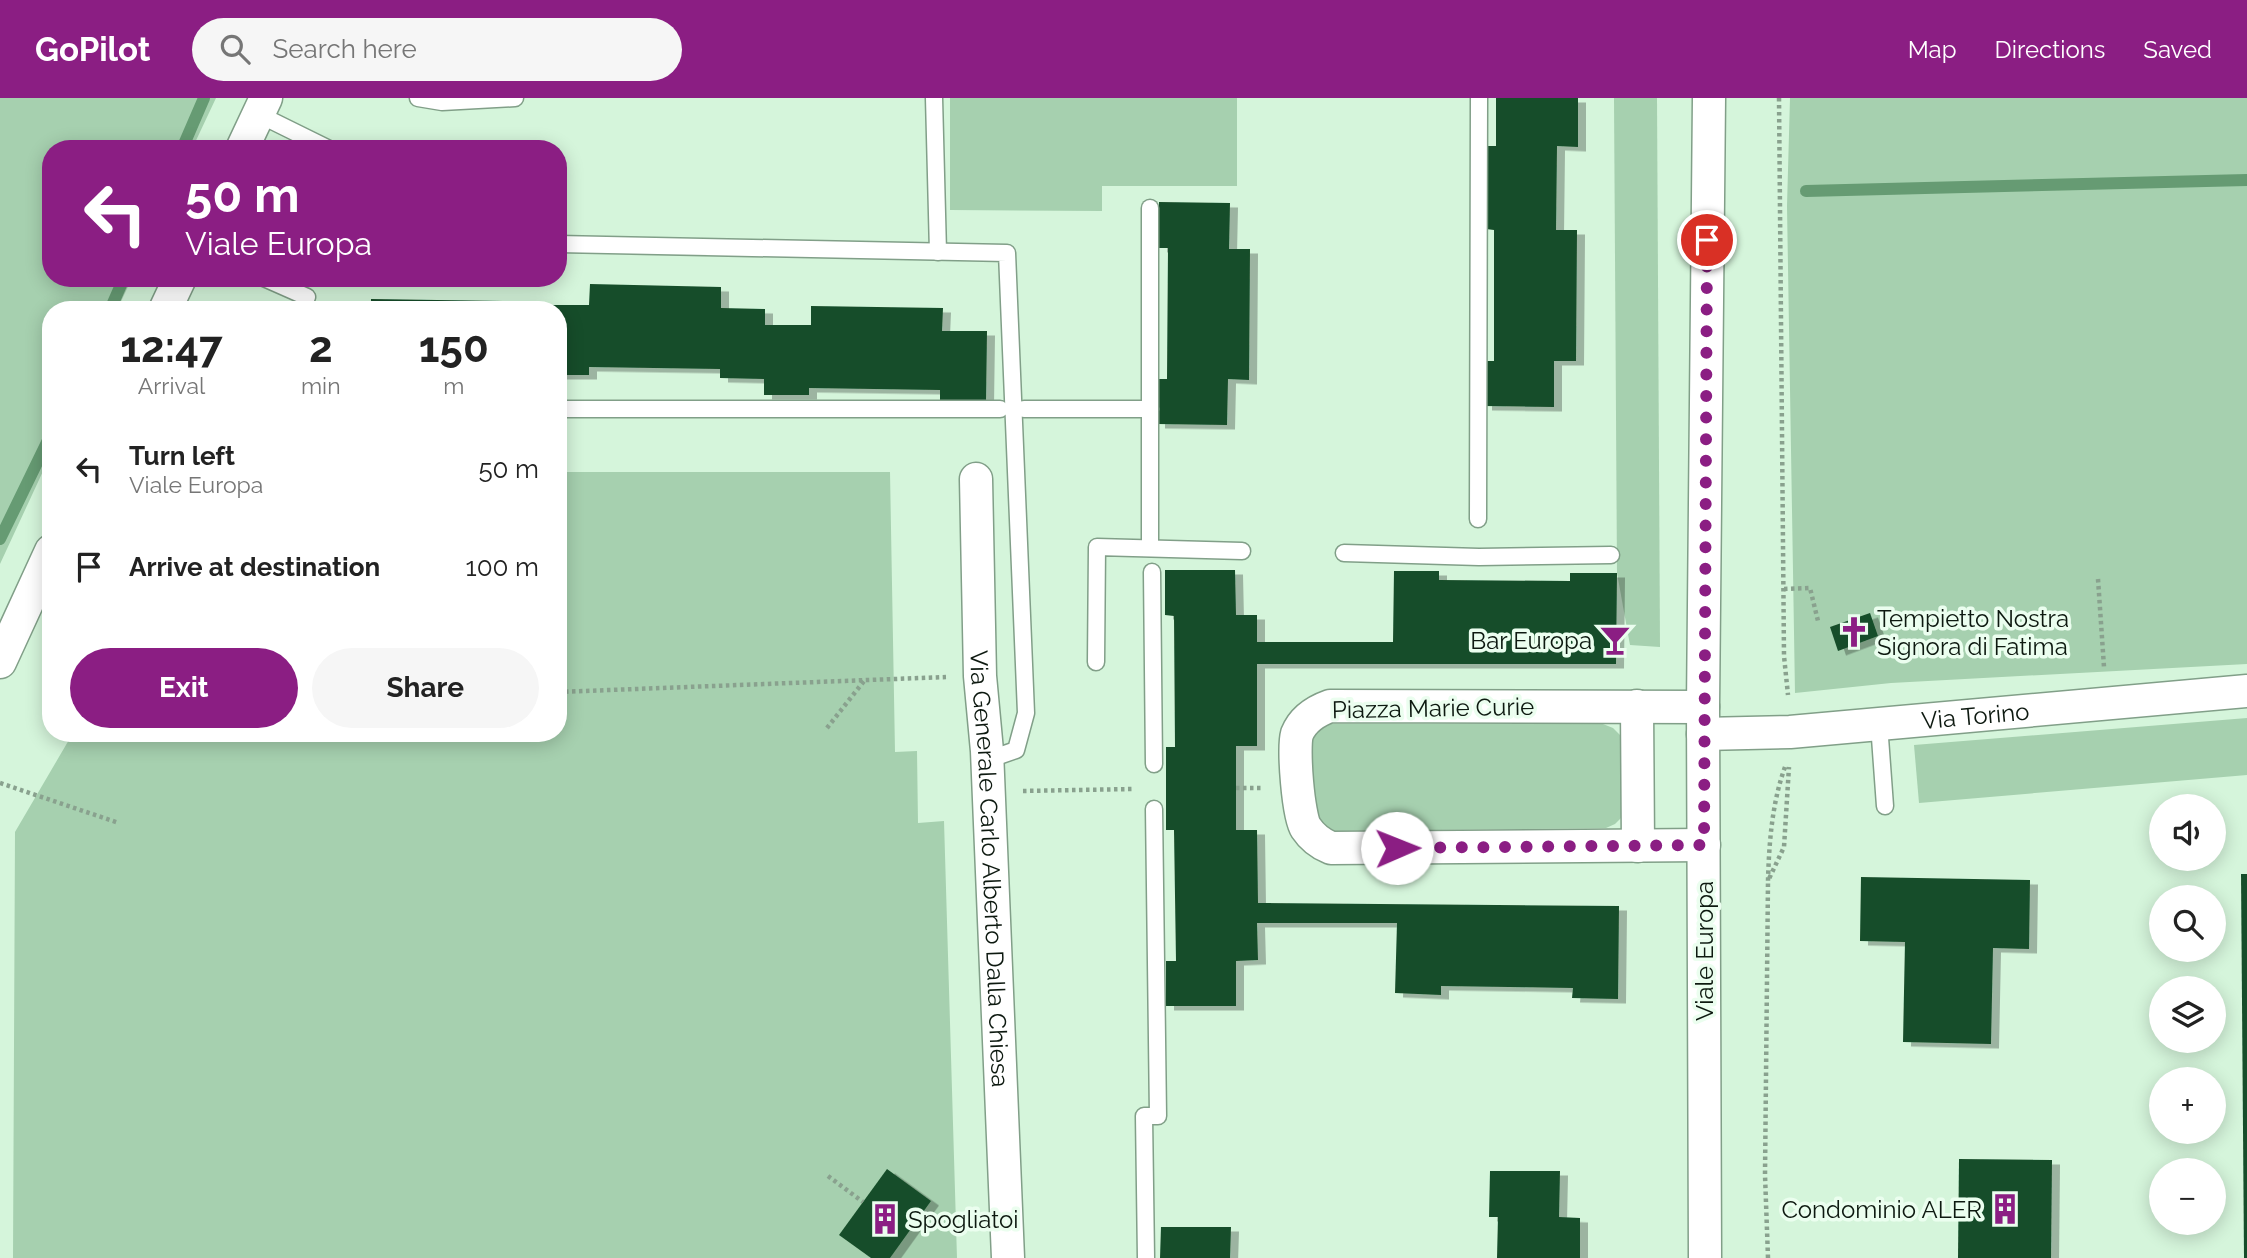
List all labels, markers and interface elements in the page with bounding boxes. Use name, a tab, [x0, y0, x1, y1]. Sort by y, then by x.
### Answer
search box	[192, 18, 682, 81]
text: GoPilot	[35, 30, 150, 69]
icon: search	[216, 30, 254, 68]
text: Search here	[272, 34, 417, 64]
text: Map	[1908, 35, 1957, 64]
text: Directions	[1995, 35, 2105, 64]
text: Saved	[2143, 35, 2212, 64]
text: 50 m	[185, 166, 300, 223]
icon: left	[70, 168, 161, 259]
pin	[1677, 210, 1737, 270]
icon: arrive	[1688, 221, 1726, 259]
text: Viale Europa	[185, 225, 372, 262]
text: 12:47	[120, 323, 223, 372]
text: 2	[309, 323, 333, 372]
text: 150	[419, 323, 489, 372]
text: Arrival	[138, 372, 205, 399]
text: min	[301, 372, 341, 399]
text: m	[443, 372, 464, 399]
text: Turn left	[129, 441, 235, 471]
icon: left	[70, 450, 108, 488]
text: 50 m	[478, 454, 539, 484]
text: Viale Europa	[129, 471, 263, 498]
icon: arrive	[70, 548, 108, 586]
text: Arrive at destination	[129, 552, 380, 582]
text: 100 m	[466, 552, 539, 582]
place label: Tempietto Nostra Signora di Fatima	[1877, 604, 2069, 661]
church icon: Tempietto Nostra Signora di Fatima	[1837, 615, 1871, 649]
bar icon: Bar Europa	[1598, 623, 1632, 657]
place label: Bar Europa	[1470, 626, 1592, 655]
button: Exit	[70, 648, 298, 728]
button: Share	[312, 648, 539, 728]
street label: Via Generale Carlo Alberto Dalla Chiesa	[965, 650, 1015, 1088]
street label: Piazza Marie Curie	[1332, 692, 1534, 724]
street label: Via Torino	[1920, 696, 2030, 735]
map controls	[2149, 794, 2226, 1235]
button: sound	[2149, 794, 2226, 871]
position arrow	[1360, 811, 1434, 885]
street label: Viale Europa	[1690, 881, 1719, 1021]
button: search	[2149, 885, 2226, 962]
button: layers	[2149, 976, 2226, 1053]
button: +	[2149, 1067, 2226, 1144]
button: −	[2149, 1158, 2226, 1235]
building icon: Condominio ALER	[1988, 1192, 2022, 1226]
place label: Condominio ALER	[1781, 1195, 1982, 1224]
building icon: Spogliatoi	[868, 1202, 902, 1236]
place label: Spogliatoi	[908, 1205, 1019, 1234]

